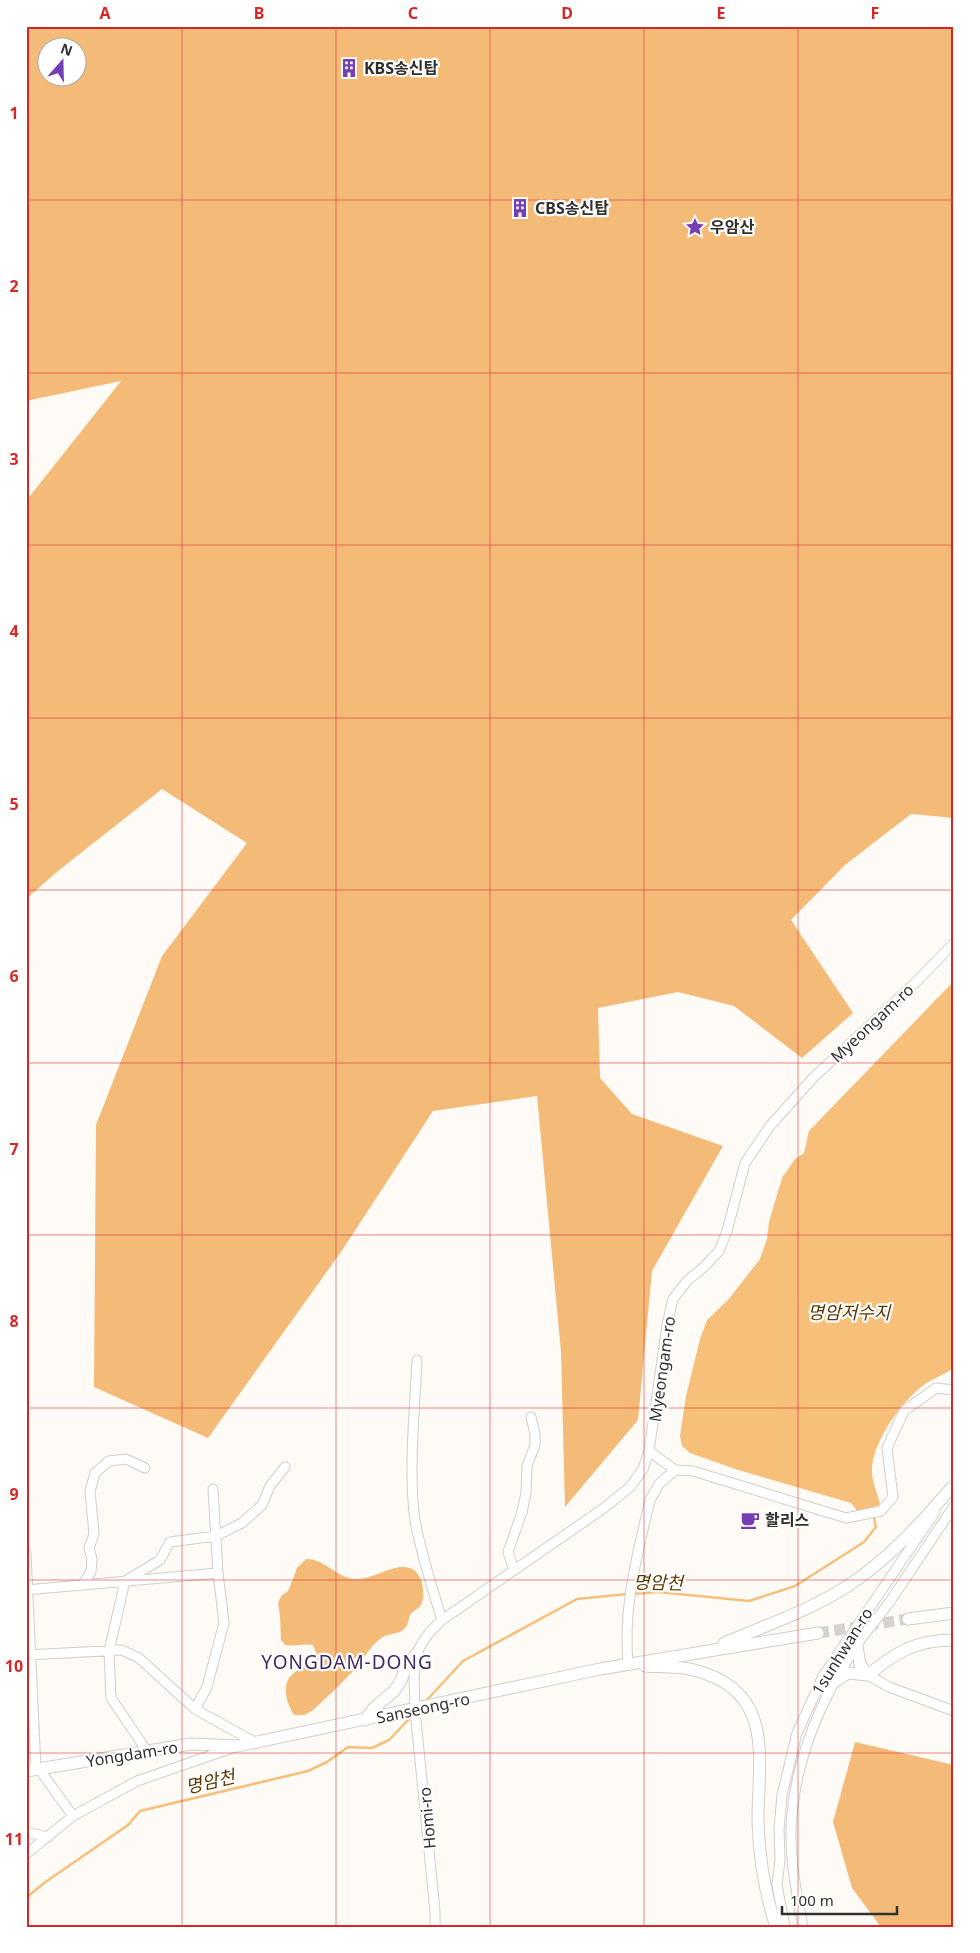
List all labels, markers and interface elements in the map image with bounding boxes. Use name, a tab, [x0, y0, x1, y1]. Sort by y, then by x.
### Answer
text: A	[99, 2, 111, 24]
text: B	[254, 2, 264, 24]
text: C	[408, 2, 418, 24]
text: D	[561, 2, 573, 24]
text: E	[717, 2, 726, 24]
text: F	[871, 2, 879, 24]
north arrow	[38, 38, 88, 88]
text: N	[58, 38, 75, 60]
building icon: KBS송신탑	[338, 57, 360, 79]
place label: KBS송신탑	[364, 57, 439, 79]
text: 1	[9, 102, 19, 124]
building icon: CBS송신탑	[509, 197, 531, 219]
place label: CBS송신탑	[535, 197, 609, 219]
place icon: 우암산	[684, 216, 706, 238]
place label: 우암산	[710, 216, 754, 238]
text: 2	[9, 275, 19, 297]
text: 3	[9, 448, 19, 470]
text: 4	[9, 620, 19, 642]
text: 5	[9, 793, 19, 815]
text: 6	[9, 965, 19, 987]
street label: Myeongam-ro	[826, 979, 918, 1067]
text: 7	[9, 1138, 19, 1160]
water label: 명암저수지	[808, 1300, 892, 1324]
text: 8	[9, 1310, 19, 1332]
street label: Myeongam-ro	[644, 1315, 680, 1423]
text: 9	[9, 1483, 19, 1505]
cafe icon: 할리스	[739, 1509, 761, 1531]
place label: 할리스	[765, 1509, 809, 1531]
water label: 명암천	[633, 1570, 685, 1594]
street label: 1sunhwan-ro	[806, 1603, 878, 1699]
district label: YONGDAM-DONG	[261, 1649, 433, 1675]
text: 10	[5, 1655, 23, 1677]
street label: Sanseong-ro	[374, 1687, 472, 1729]
street label: Yongdam-ro	[85, 1736, 179, 1772]
water label: 명암천	[183, 1763, 239, 1798]
street label: Homi-ro	[413, 1786, 441, 1850]
text: 11	[5, 1828, 23, 1850]
scale bar	[782, 1883, 898, 1915]
text: 100 m	[790, 1890, 834, 1910]

